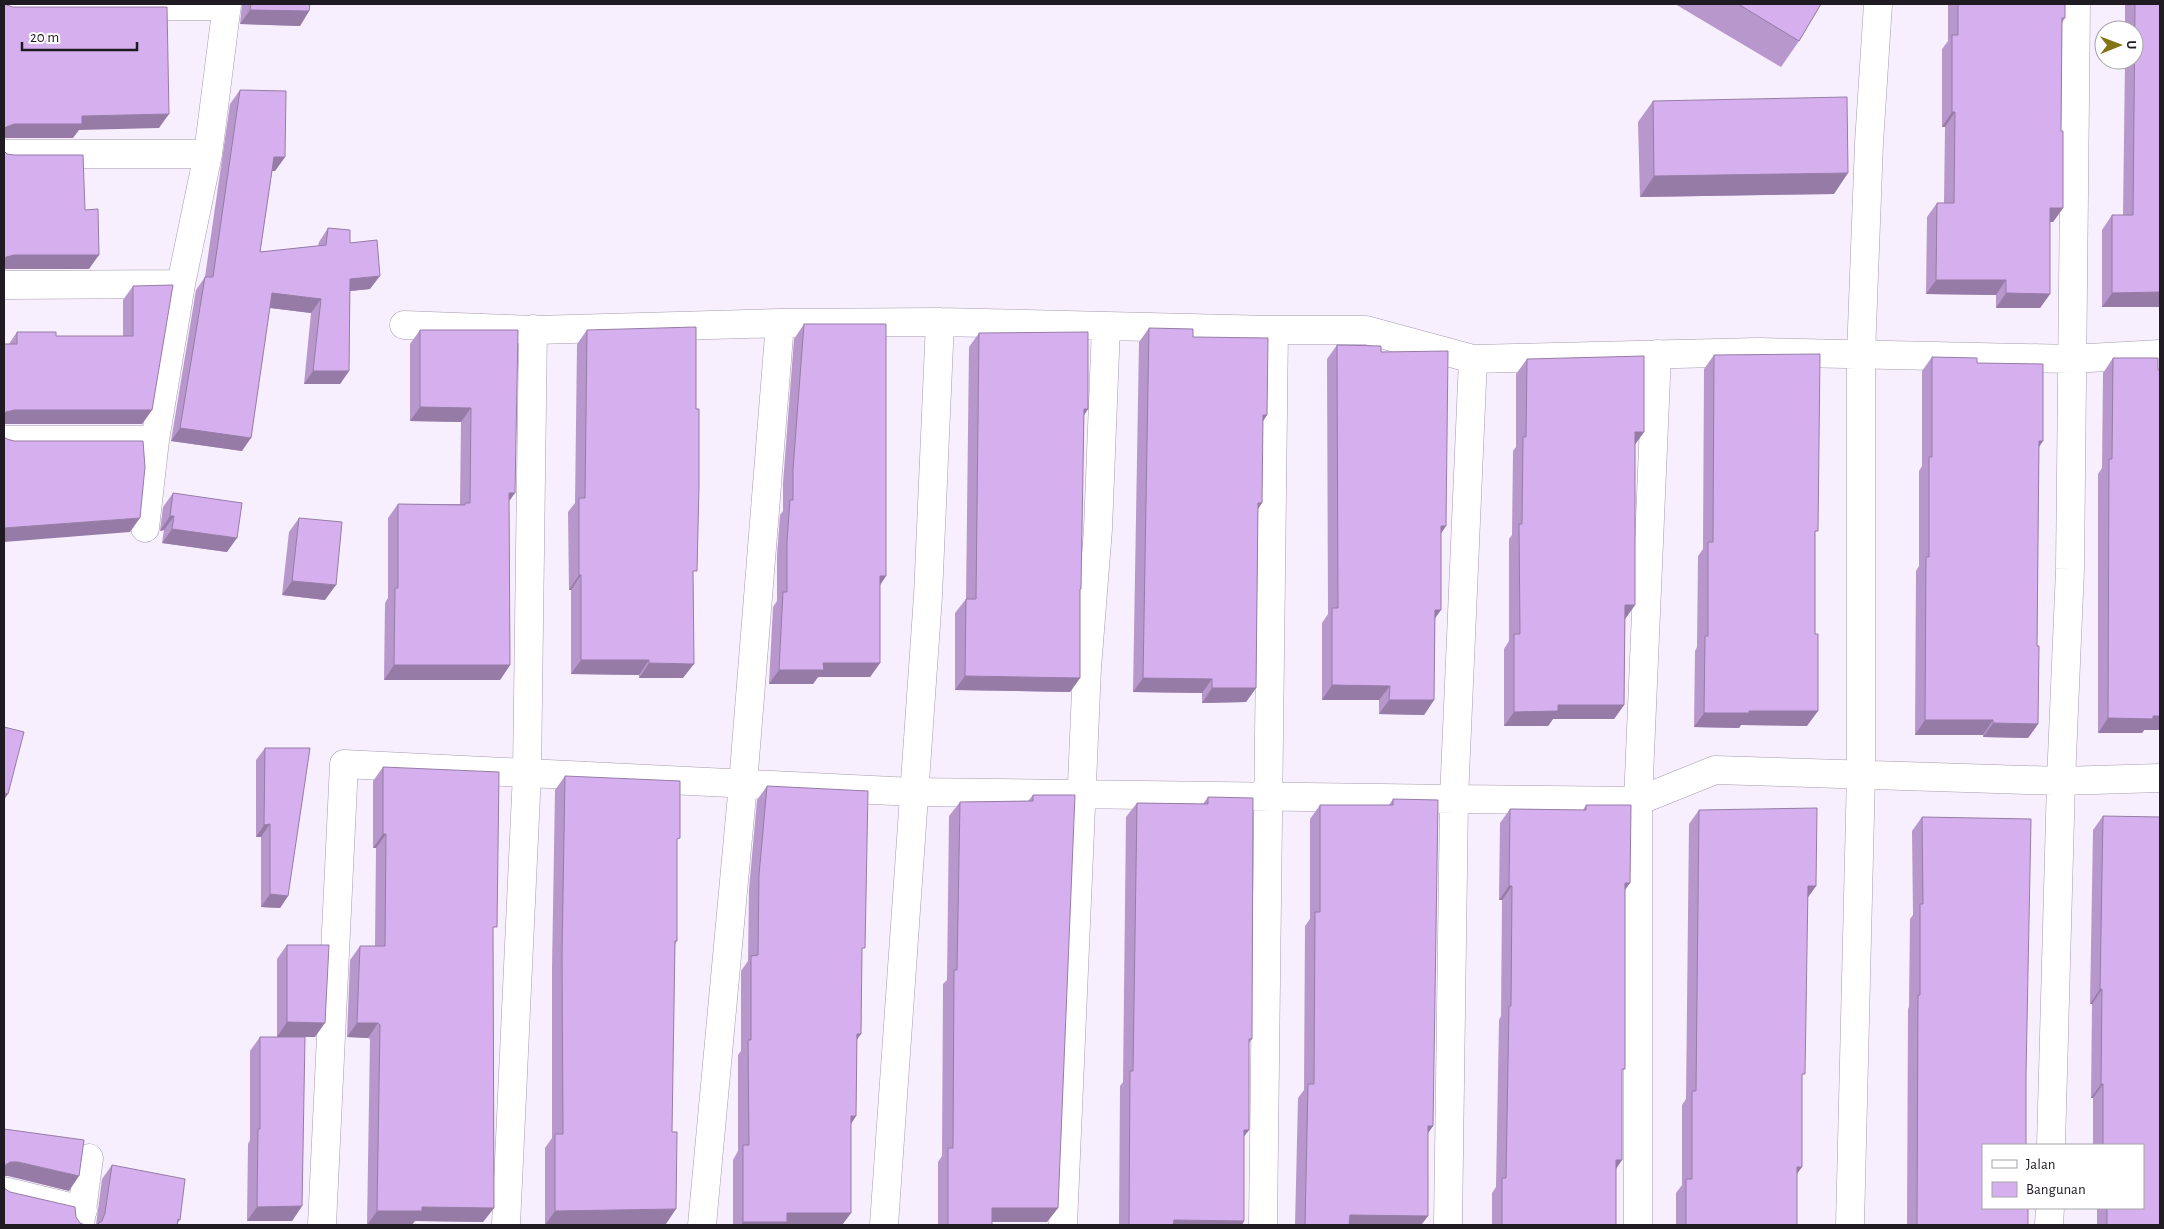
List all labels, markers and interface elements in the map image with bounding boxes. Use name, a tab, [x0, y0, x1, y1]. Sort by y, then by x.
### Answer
scale bar	[22, 20, 138, 52]
north arrow	[2094, 20, 2144, 70]
text: 20 m	[30, 30, 59, 45]
text: U	[2124, 40, 2138, 49]
legend	[1982, 1144, 2144, 1209]
text: Jalan	[2026, 1157, 2056, 1172]
text: Bangunan	[2026, 1182, 2086, 1197]

